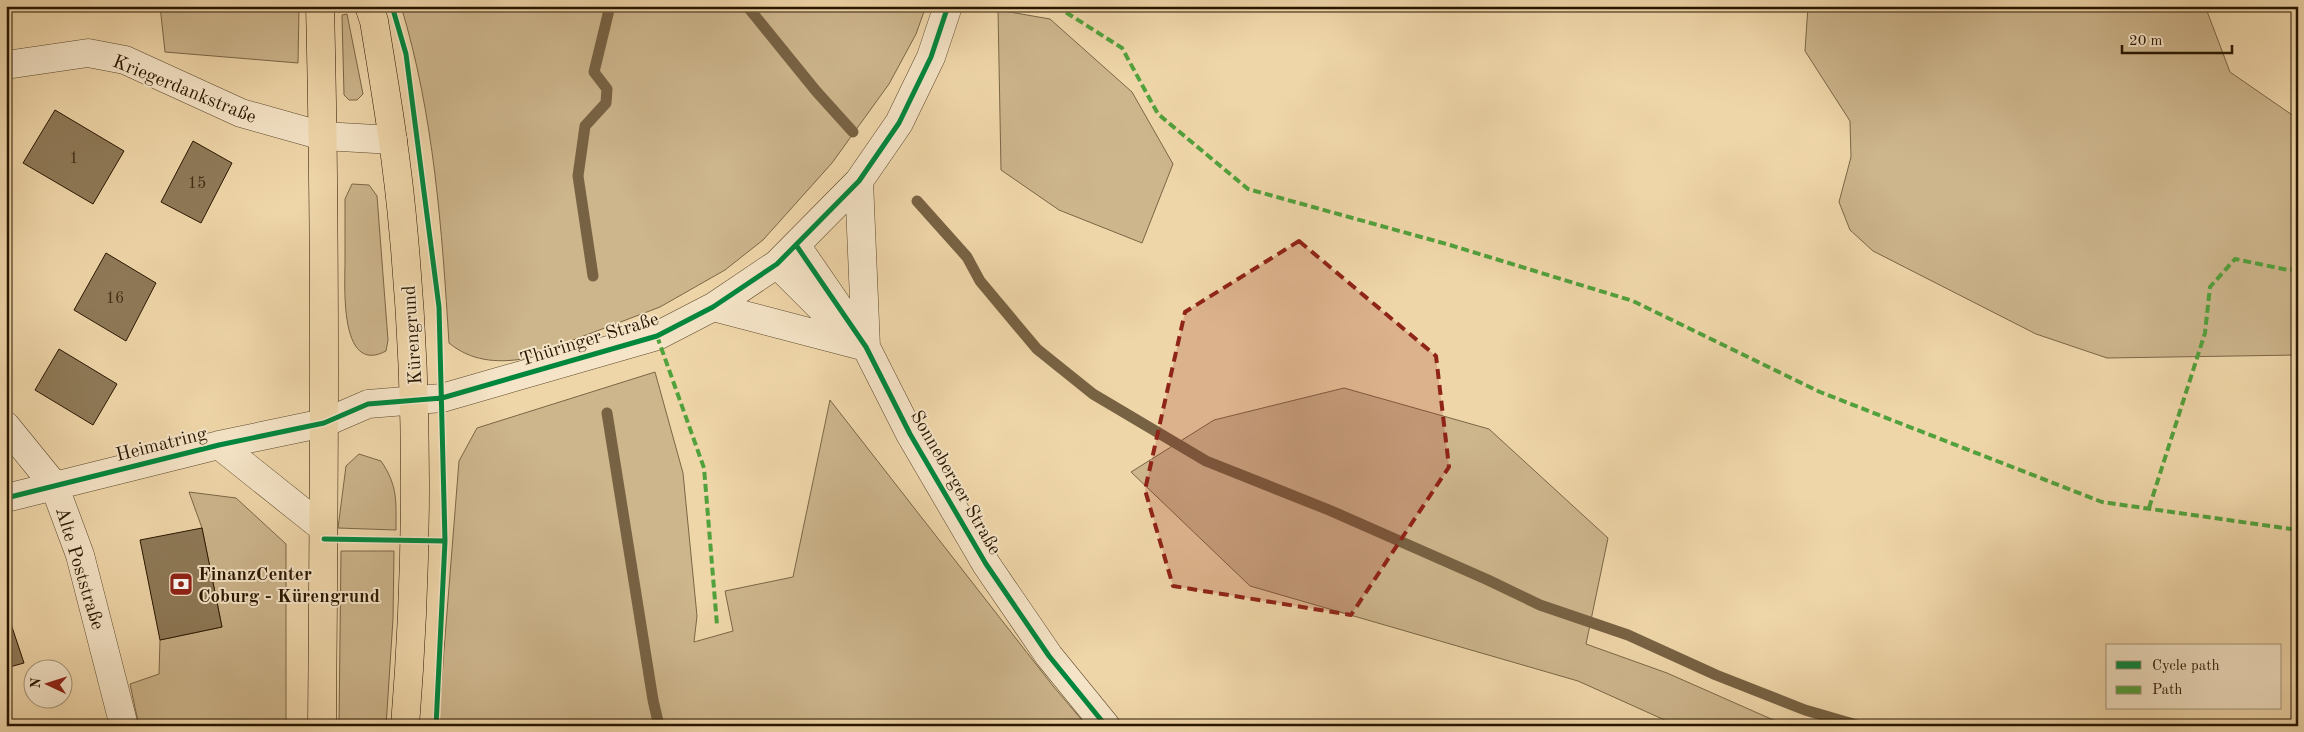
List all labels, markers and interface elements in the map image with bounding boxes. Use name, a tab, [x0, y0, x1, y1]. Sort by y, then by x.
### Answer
scale bar	[2122, 22, 2232, 54]
text: 20 m	[2129, 34, 2163, 49]
street label: Kriegerdankstraße	[110, 53, 259, 128]
house number: 1	[69, 151, 79, 167]
house number: 15	[188, 176, 206, 192]
street label: Kürengrund	[401, 284, 426, 385]
house number: 16	[106, 291, 124, 307]
street label: Thüringer Straße	[518, 310, 661, 370]
street label: Sonneberger Straße	[906, 408, 1004, 559]
street label: Heimatring	[114, 425, 210, 466]
street label: Alte Poststraße	[51, 505, 106, 632]
place label: FinanzCenter Coburg - Kürengrund	[198, 566, 380, 607]
bank icon: FinanzCenter Coburg - Kürengrund	[168, 571, 194, 597]
legend	[2106, 644, 2282, 710]
text: Cycle path	[2152, 659, 2220, 674]
north arrow	[22, 660, 72, 710]
text: N	[29, 677, 43, 689]
text: Path	[2152, 683, 2182, 698]

